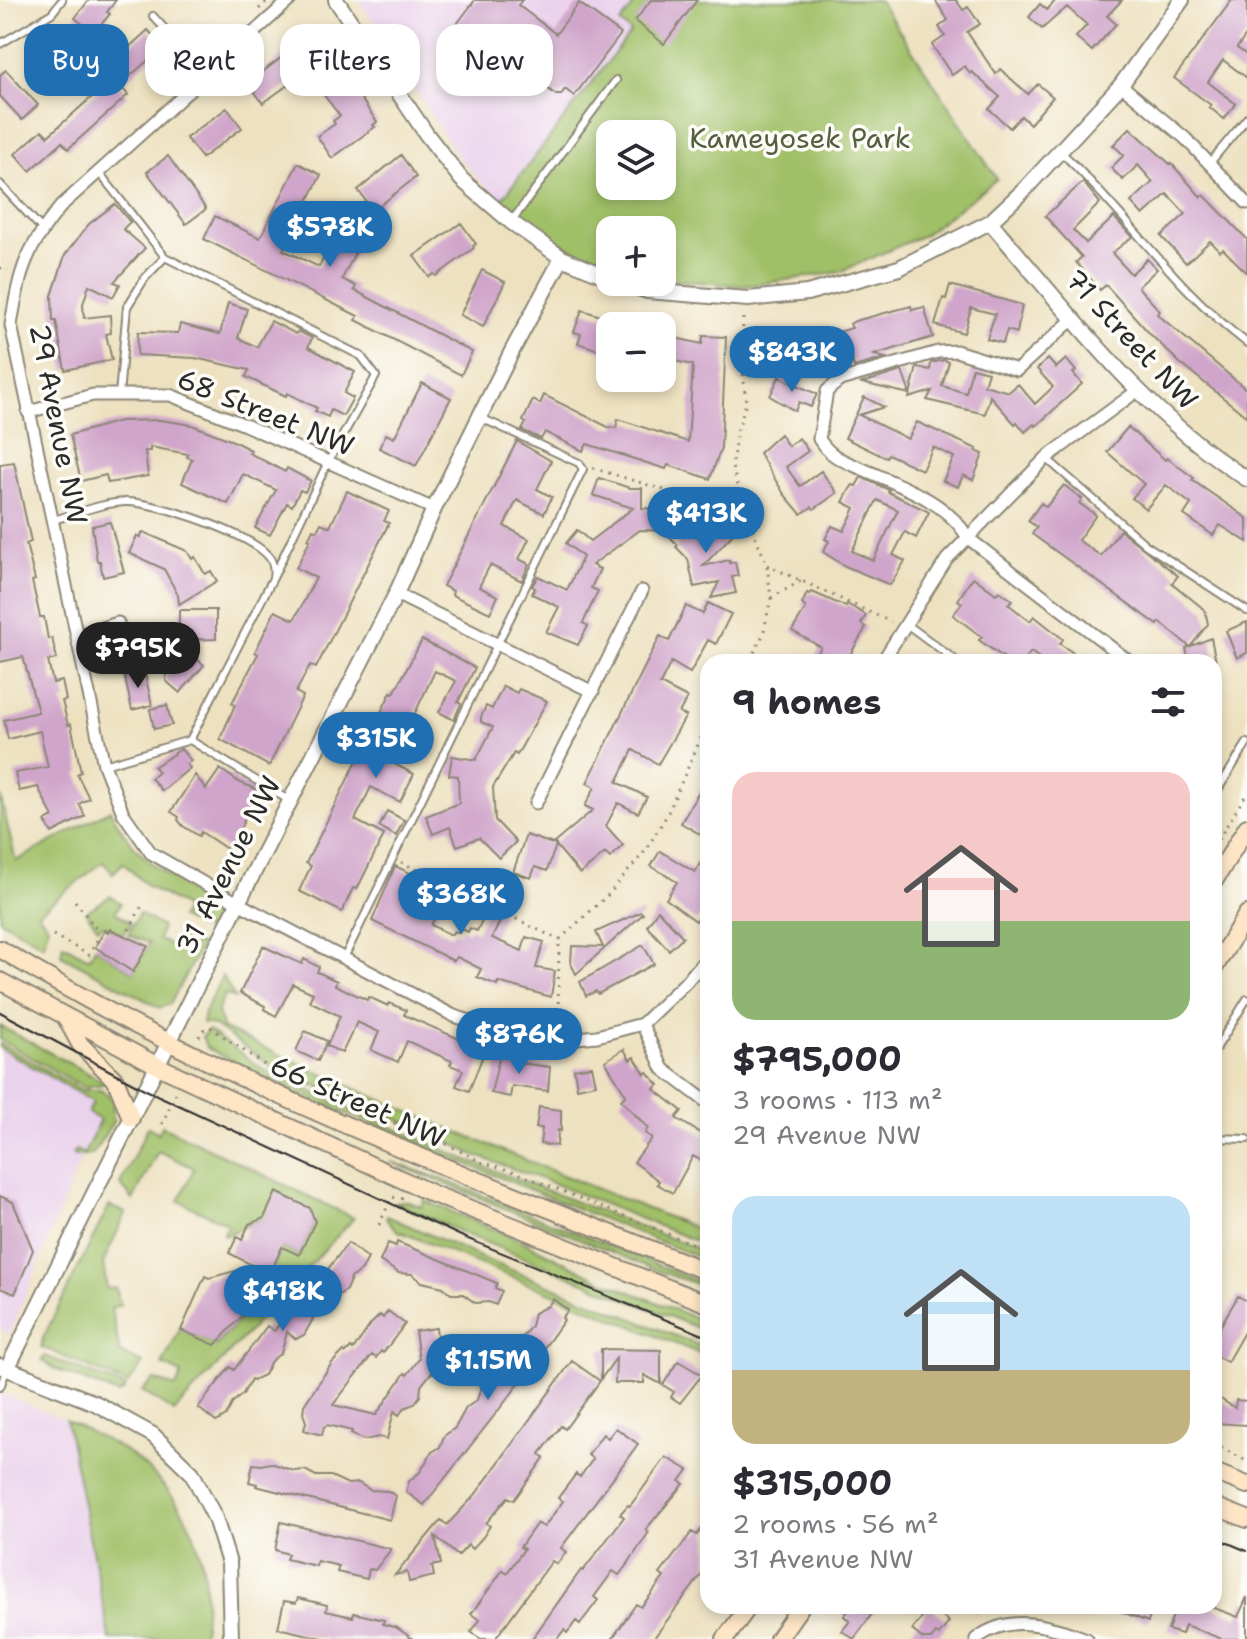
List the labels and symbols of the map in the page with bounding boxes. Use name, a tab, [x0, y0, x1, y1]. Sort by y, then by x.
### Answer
park label: Kameyosek Park	[689, 119, 911, 157]
pin: $578K	[274, 201, 386, 269]
street label: 71 Street NW	[1057, 260, 1207, 418]
street label: 29 Avenue NW	[21, 320, 97, 528]
pin: $843K	[736, 326, 848, 394]
street label: 68 Street NW	[172, 359, 360, 465]
pin: $413K	[650, 487, 762, 555]
pin: $795K	[82, 622, 194, 690]
pin: $315K	[320, 712, 432, 780]
street label: 31 Avenue NW	[167, 769, 289, 961]
pin: $368K	[405, 868, 517, 936]
pin: $876K	[463, 1008, 575, 1076]
street label: 66 Street NW	[264, 1045, 452, 1157]
pin: $418K	[227, 1265, 339, 1333]
pin: $1.15M	[423, 1334, 553, 1402]

